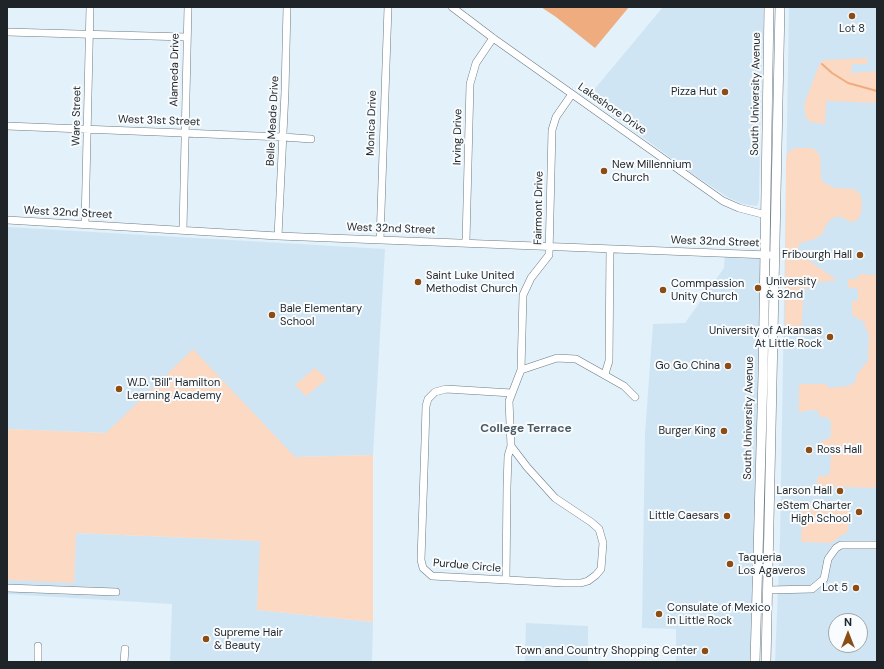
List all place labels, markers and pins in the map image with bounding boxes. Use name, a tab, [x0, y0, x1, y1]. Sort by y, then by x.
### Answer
marker: Lot 8	[847, 11, 857, 21]
place label: Lot 8	[839, 22, 865, 36]
place label: Pizza Hut	[671, 85, 717, 99]
marker: Pizza Hut	[720, 87, 730, 97]
place label: New Millennium Church	[612, 158, 691, 184]
marker: New Millennium Church	[599, 166, 609, 176]
place label: Fribourgh Hall	[782, 248, 852, 262]
marker: Fribourgh Hall	[855, 250, 865, 260]
place label: Saint Luke United Methodist Church	[426, 269, 518, 295]
place label: University & 32nd	[766, 275, 817, 301]
marker: Saint Luke United Methodist Church	[413, 277, 423, 287]
place label: Commpassion Unity Church	[671, 277, 744, 303]
marker: University & 32nd	[753, 283, 763, 293]
marker: Commpassion Unity Church	[658, 285, 668, 295]
place label: Bale Elementary School	[280, 302, 362, 328]
marker: Bale Elementary School	[267, 310, 277, 320]
place label: University of Arkansas At Little Rock	[709, 324, 822, 350]
marker: University of Arkansas At Little Rock	[825, 332, 835, 342]
place label: Go Go China	[655, 359, 720, 373]
marker: Go Go China	[723, 361, 733, 371]
place label: W.D. "Bill" Hamilton Learning Academy	[127, 376, 221, 402]
marker: W.D. "Bill" Hamilton Learning Academy	[114, 384, 124, 394]
place label: Burger King	[658, 424, 716, 438]
marker: Burger King	[719, 426, 729, 436]
place label: Ross Hall	[817, 443, 862, 457]
marker: Ross Hall	[804, 445, 814, 455]
place label: Larson Hall	[776, 484, 832, 498]
marker: Larson Hall	[835, 486, 845, 496]
place label: eStem Charter High School	[776, 499, 851, 525]
marker: eStem Charter High School	[854, 507, 864, 517]
place label: Little Caesars	[649, 509, 719, 523]
marker: Little Caesars	[722, 511, 732, 521]
place label: Taqueria Los Agaveros	[738, 551, 805, 577]
marker: Taqueria Los Agaveros	[725, 559, 735, 569]
place label: Lot 5	[822, 581, 848, 595]
marker: Lot 5	[851, 583, 861, 593]
place label: Consulate of Mexico in Little Rock	[667, 601, 771, 627]
marker: Consulate of Mexico in Little Rock	[654, 609, 664, 619]
place label: Supreme Hair & Beauty	[214, 626, 283, 652]
marker: Supreme Hair & Beauty	[201, 634, 211, 644]
place label: Town and Country Shopping Center	[515, 644, 697, 658]
marker: Town and Country Shopping Center	[700, 646, 710, 656]

